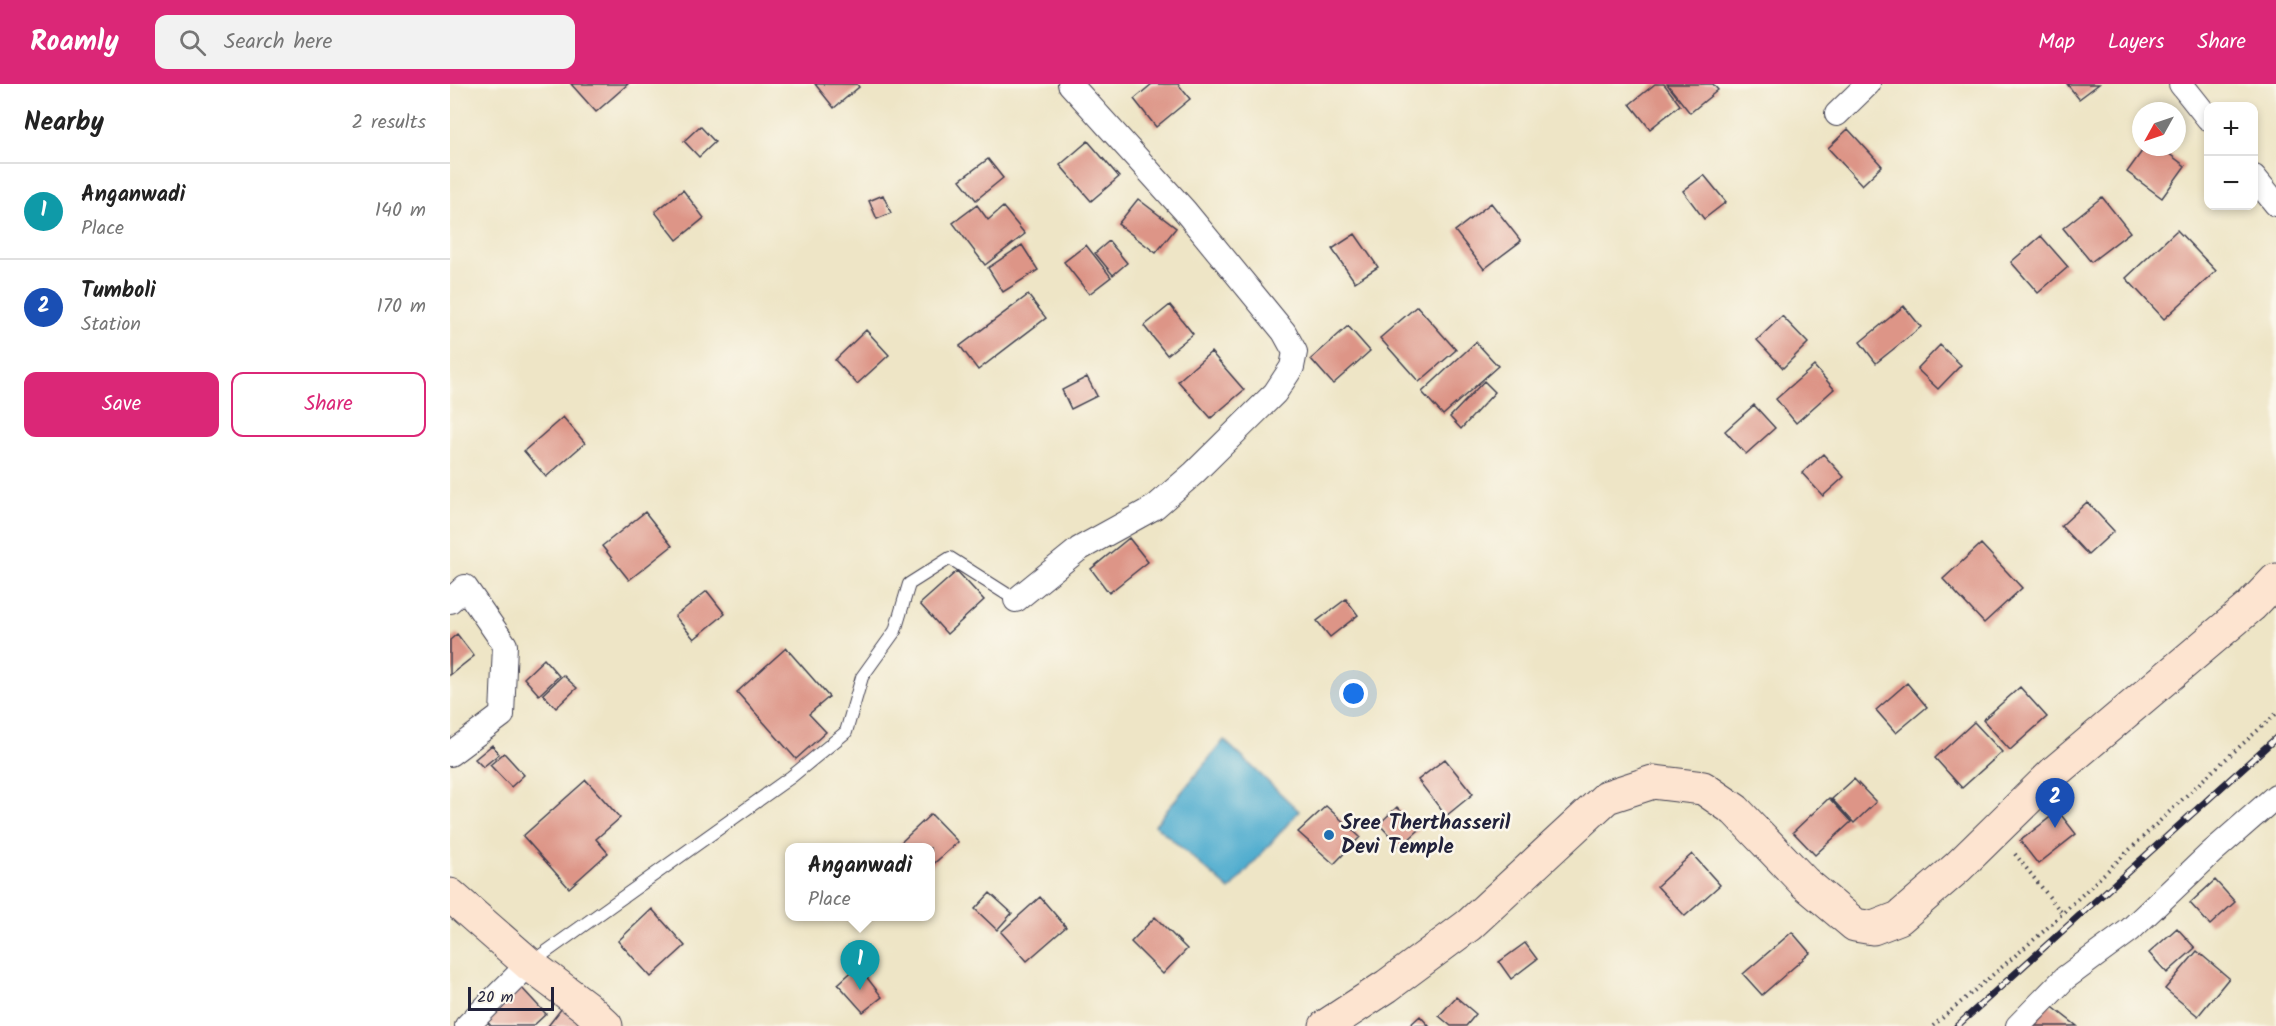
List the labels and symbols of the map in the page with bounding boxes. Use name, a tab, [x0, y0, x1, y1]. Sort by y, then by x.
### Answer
north arrow	[2132, 102, 2186, 156]
your location	[1339, 679, 1368, 708]
pin: 2	[2036, 778, 2074, 828]
place label: Sree Therthasseril Devi Temple	[1341, 807, 1511, 864]
marker: Sree Therthasseril Devi Temple	[1322, 828, 1336, 842]
pin: 1	[840, 940, 880, 990]
scale bar	[468, 984, 554, 1012]

